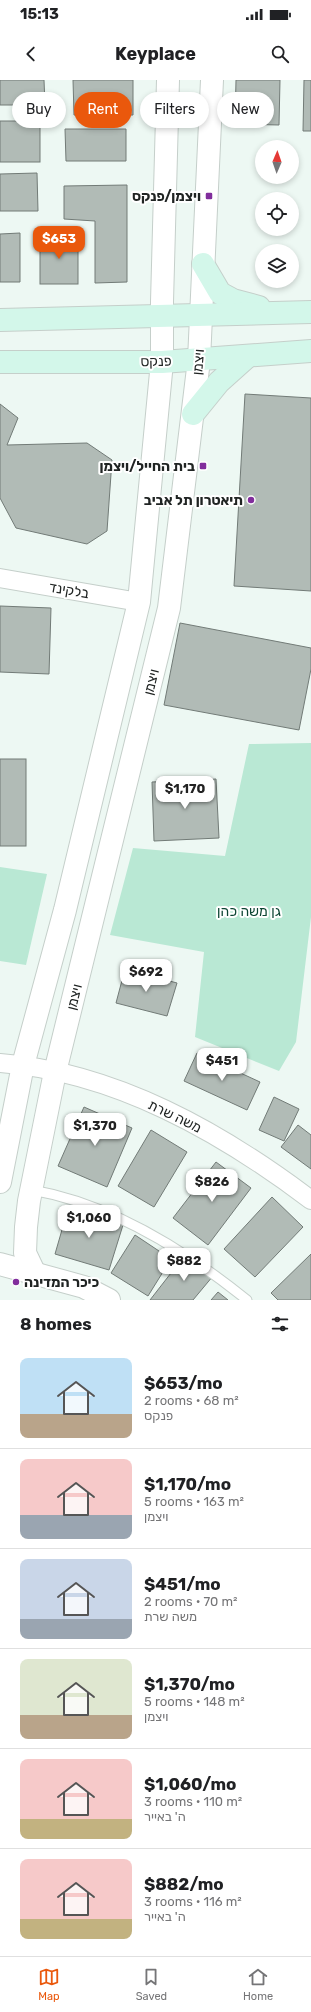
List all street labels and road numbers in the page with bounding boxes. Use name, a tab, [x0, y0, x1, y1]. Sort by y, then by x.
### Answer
street label: ויצמן	[189, 348, 208, 376]
street label: פנקס	[140, 353, 172, 370]
street label: בלקינד	[47, 579, 91, 602]
street label: ויצמן	[140, 667, 163, 697]
street label: ויצמן	[63, 982, 86, 1012]
street label: משה שרת	[145, 1096, 204, 1137]

